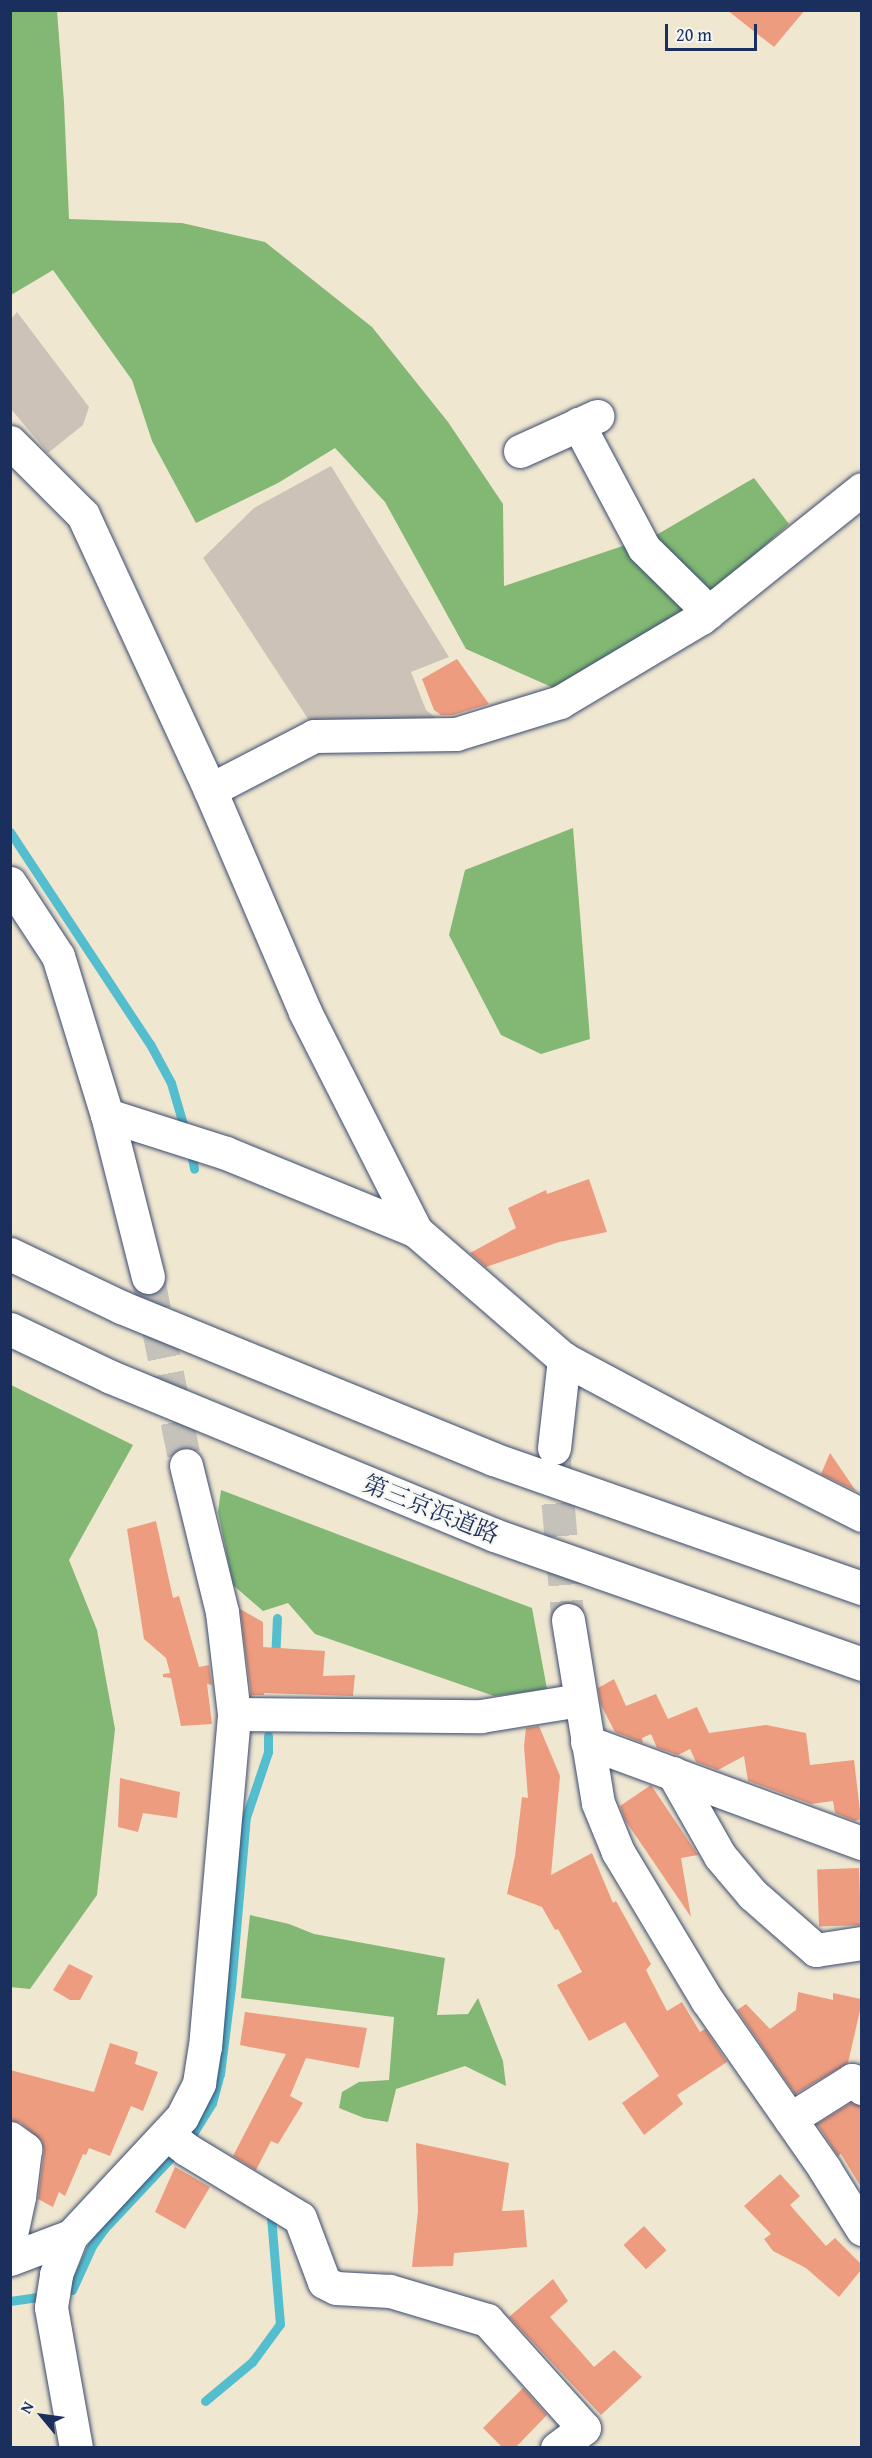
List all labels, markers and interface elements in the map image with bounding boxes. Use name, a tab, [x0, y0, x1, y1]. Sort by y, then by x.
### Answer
scale bar	[668, 12, 760, 50]
text: 20 m	[676, 21, 712, 48]
street label: 第三京浜道路	[359, 1469, 503, 1549]
north arrow	[12, 2386, 72, 2446]
text: N	[13, 2397, 39, 2418]

